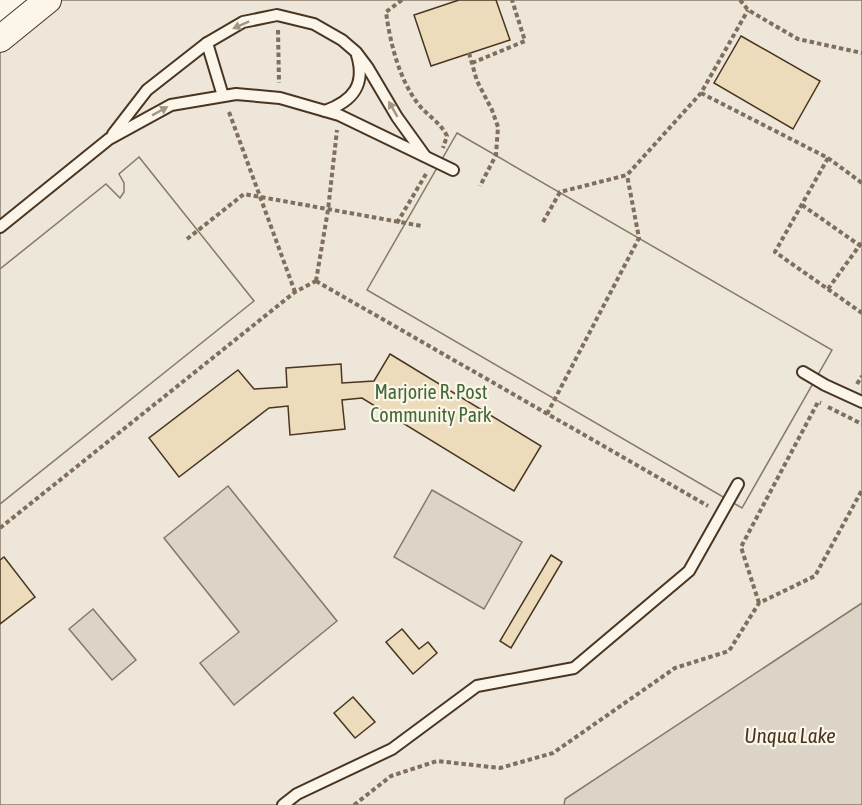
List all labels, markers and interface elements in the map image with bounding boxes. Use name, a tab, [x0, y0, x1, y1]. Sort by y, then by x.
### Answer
one-way arrow	[231, 20, 249, 30]
one-way arrow	[387, 101, 398, 117]
one-way arrow	[152, 106, 169, 116]
park label: Marjorie R. Post Community Park	[370, 380, 492, 426]
water label: Unqua Lake	[744, 723, 836, 747]

